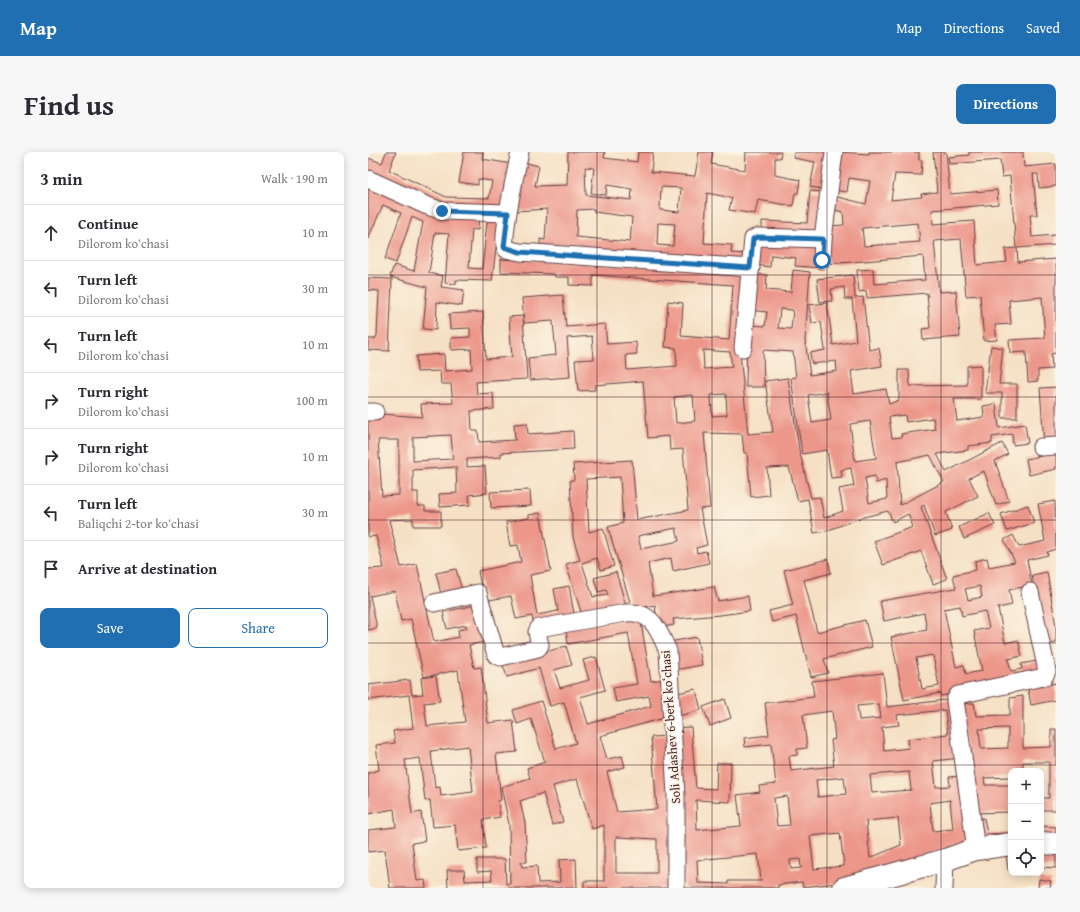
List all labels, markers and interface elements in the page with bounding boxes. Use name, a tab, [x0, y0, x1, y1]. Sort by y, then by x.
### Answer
text: Map	[20, 14, 57, 42]
text: Map	[896, 18, 922, 38]
text: Directions	[944, 18, 1004, 38]
text: Saved	[1026, 18, 1060, 38]
text: Find us	[24, 84, 114, 125]
button: Directions	[956, 84, 1056, 124]
text: 3 min	[40, 166, 82, 191]
text: Walk · 190 m	[261, 169, 328, 188]
route end	[433, 202, 451, 220]
text: Continue	[78, 213, 139, 234]
icon: ahead	[40, 222, 62, 244]
text: 10 m	[302, 223, 328, 242]
text: Dilorom koʻchasi	[78, 234, 169, 253]
route start	[813, 251, 831, 269]
text: Turn left	[78, 269, 137, 290]
icon: left	[40, 278, 62, 300]
text: 30 m	[302, 279, 328, 298]
text: Dilorom koʻchasi	[78, 290, 169, 309]
text: Turn left	[78, 325, 137, 346]
icon: left	[40, 334, 62, 356]
text: 10 m	[302, 335, 328, 354]
text: Dilorom koʻchasi	[78, 346, 169, 365]
text: Turn right	[78, 381, 149, 402]
icon: right	[40, 390, 62, 412]
text: 100 m	[296, 391, 328, 410]
text: Dilorom koʻchasi	[78, 402, 169, 421]
text: Turn right	[78, 437, 149, 458]
icon: right	[40, 446, 62, 468]
text: 10 m	[302, 447, 328, 466]
text: Dilorom koʻchasi	[78, 458, 169, 477]
text: Turn left	[78, 493, 137, 514]
icon: left	[40, 502, 62, 524]
text: 30 m	[302, 503, 328, 522]
text: Baliqchi 2-tor koʻchasi	[78, 514, 199, 533]
icon: arrive	[40, 558, 62, 580]
text: Arrive at destination	[78, 558, 217, 579]
button: Save	[40, 608, 180, 648]
button: Share	[188, 608, 328, 648]
street label: Soli Adashev 6-berk koʻchasi	[656, 649, 685, 804]
map controls	[1008, 768, 1044, 876]
button: +	[1008, 768, 1044, 804]
button: −	[1008, 804, 1044, 840]
button: locate	[1008, 840, 1044, 876]

